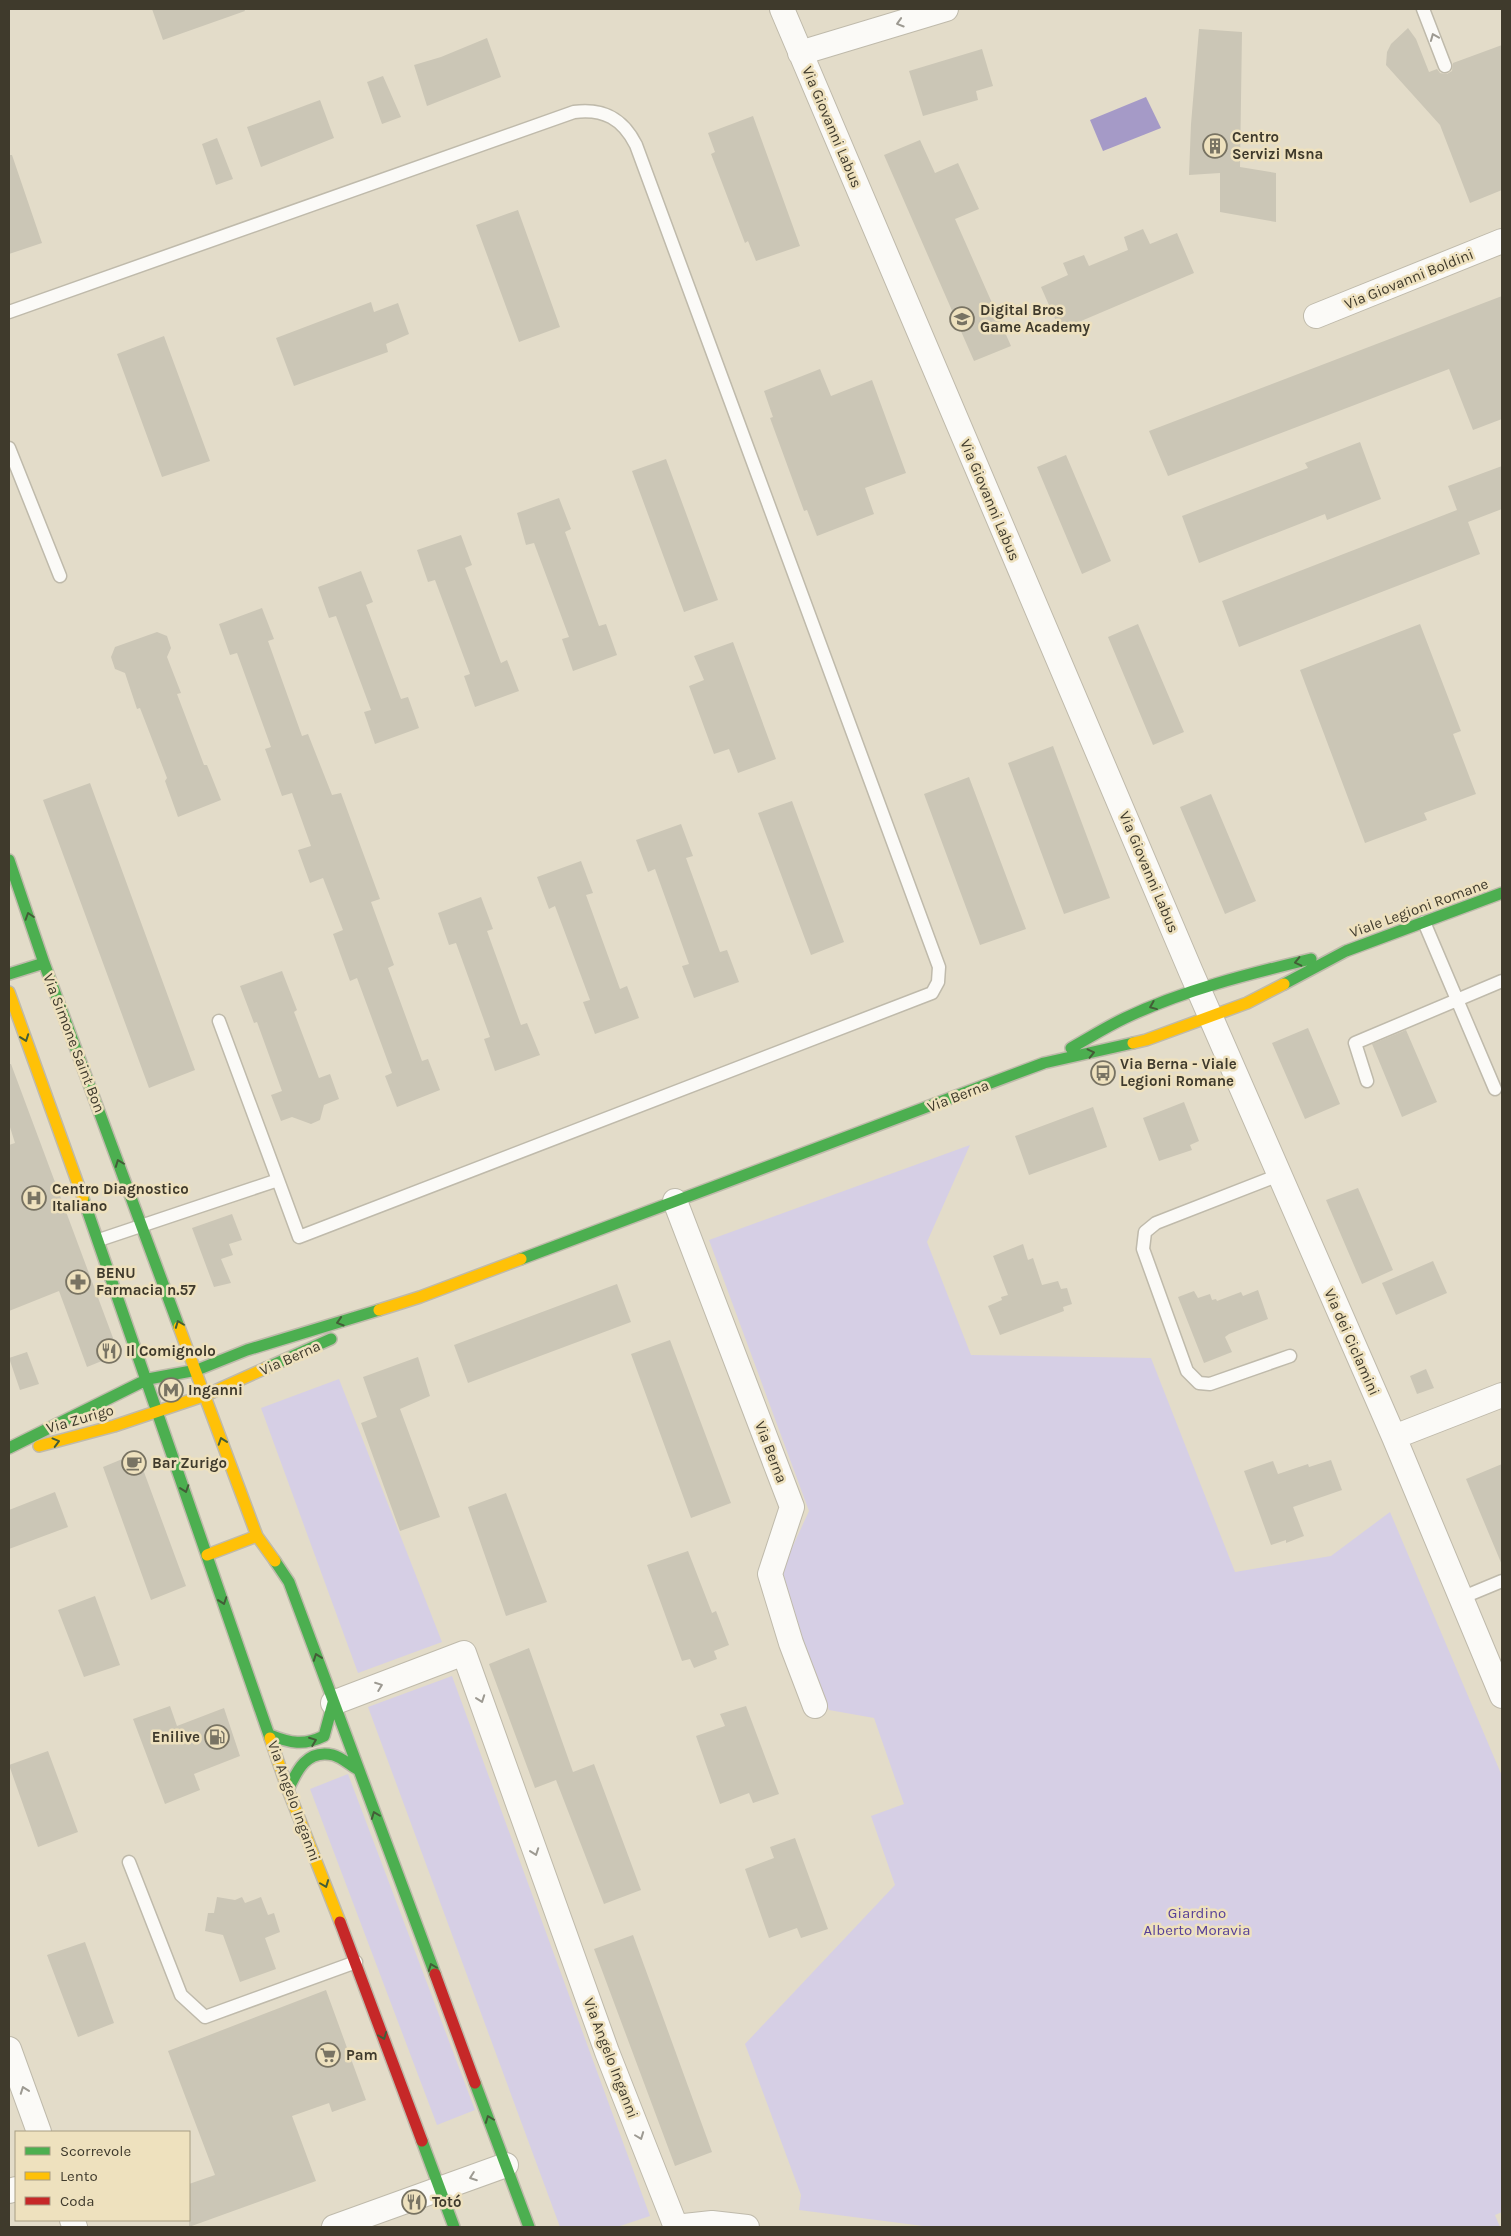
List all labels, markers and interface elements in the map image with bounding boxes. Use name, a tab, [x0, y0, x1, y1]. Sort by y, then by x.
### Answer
one-way arrow	[896, 17, 904, 27]
one-way arrow	[1430, 34, 1440, 42]
street label: Via Giovanni Labus	[798, 64, 866, 190]
place label: Centro Servizi Msna	[1232, 128, 1323, 163]
building icon: Centro Servizi Msna	[1202, 133, 1228, 159]
street label: Via Giovanni Boldini	[1342, 245, 1476, 313]
place label: Digital Bros Game Academy	[980, 301, 1090, 336]
school or university icon: Digital Bros Game Academy	[949, 306, 975, 332]
street label: Via Giovanni Labus	[956, 437, 1024, 563]
street label: Via Giovanni Labus	[1115, 809, 1183, 935]
street label: Viale Legioni Romane	[1347, 875, 1491, 941]
one-way arrow	[24, 913, 34, 921]
one-way arrow	[1294, 956, 1303, 967]
street label: Via Simone Saint Bon	[39, 971, 109, 1115]
one-way arrow	[1149, 1000, 1158, 1011]
one-way arrow	[19, 1033, 29, 1042]
one-way arrow	[1087, 1048, 1096, 1059]
place label: Via Berna - Viale Legioni Romane	[1120, 1055, 1237, 1090]
bus stop icon: Via Berna - Viale Legioni Romane	[1090, 1060, 1116, 1086]
street label: Via Berna	[925, 1076, 991, 1116]
one-way arrow	[115, 1159, 125, 1168]
place label: Centro Diagnostico Italiano	[52, 1180, 189, 1215]
hospital icon: Centro Diagnostico Italiano	[21, 1185, 47, 1211]
place label: BENU Farmacia n.57	[96, 1264, 196, 1299]
pharmacy icon: BENU Farmacia n.57	[65, 1269, 91, 1295]
street label: Via dei Ciclamini	[1320, 1286, 1384, 1398]
one-way arrow	[336, 1316, 344, 1326]
one-way arrow	[175, 1320, 185, 1329]
street label: Via Berna	[257, 1337, 323, 1379]
restaurant icon: Il Comignolo	[96, 1338, 122, 1364]
place label: Il Comignolo	[126, 1342, 216, 1360]
metro station icon: Inganni	[158, 1377, 184, 1403]
place label: Inganni	[188, 1381, 243, 1399]
street label: Via Zurigo	[44, 1401, 116, 1437]
street label: Via Berna	[751, 1419, 791, 1485]
one-way arrow	[51, 1437, 59, 1447]
one-way arrow	[218, 1437, 228, 1446]
cafe icon: Bar Zurigo	[121, 1450, 147, 1476]
place label: Bar Zurigo	[152, 1454, 227, 1472]
one-way arrow	[179, 1485, 189, 1493]
one-way arrow	[217, 1596, 227, 1604]
one-way arrow	[313, 1654, 323, 1662]
one-way arrow	[374, 1682, 383, 1692]
one-way arrow	[475, 1694, 485, 1703]
fuel station icon: Enilive	[204, 1724, 230, 1750]
place label: Enilive	[152, 1728, 200, 1746]
one-way arrow	[308, 1736, 317, 1747]
street label: Via Angelo Inganni	[264, 1738, 324, 1864]
one-way arrow	[371, 1811, 381, 1820]
one-way arrow	[530, 1847, 540, 1856]
one-way arrow	[319, 1880, 329, 1888]
park label: Giardino Alberto Moravia	[1143, 1904, 1251, 1939]
one-way arrow	[428, 1963, 438, 1972]
street label: Via Angelo Inganni	[580, 1995, 642, 2121]
one-way arrow	[377, 2031, 387, 2040]
supermarket icon: Pam	[315, 2042, 341, 2068]
place label: Pam	[346, 2046, 378, 2064]
one-way arrow	[20, 2087, 30, 2095]
one-way arrow	[485, 2115, 495, 2124]
legend	[15, 2131, 190, 2221]
one-way arrow	[634, 2131, 644, 2140]
text: Scorrevole	[60, 2142, 131, 2160]
text: Lento	[60, 2167, 98, 2185]
one-way arrow	[469, 2171, 478, 2181]
restaurant icon: Totó	[401, 2189, 427, 2215]
text: Coda	[60, 2192, 95, 2210]
place label: Totó	[432, 2193, 462, 2211]

